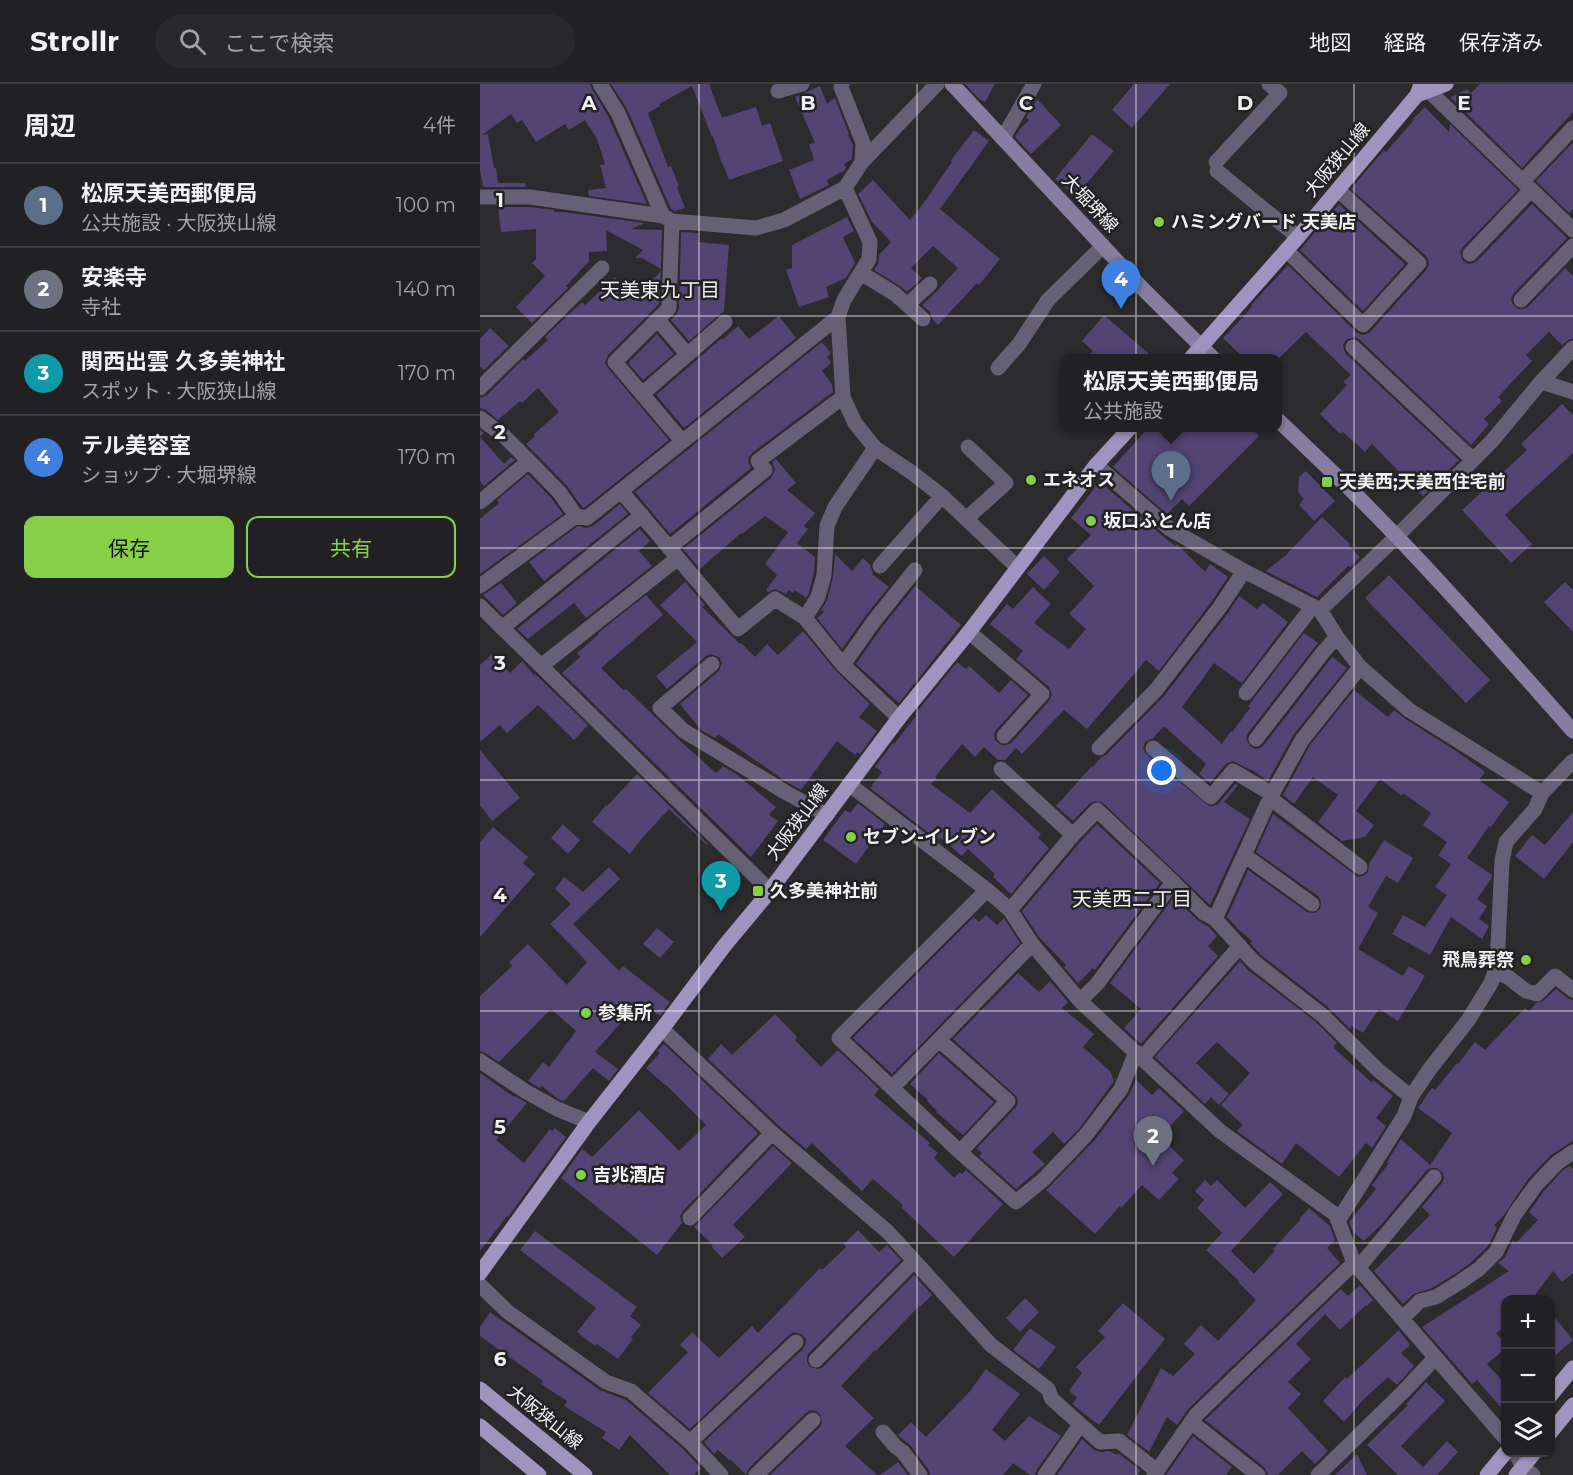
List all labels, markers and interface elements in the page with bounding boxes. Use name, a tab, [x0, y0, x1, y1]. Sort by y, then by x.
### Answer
search box	[155, 14, 575, 68]
text: Strollr	[30, 24, 119, 58]
icon: search	[176, 25, 209, 58]
text: ここで検索	[224, 30, 334, 57]
text: 地図	[1309, 30, 1351, 55]
text: 経路	[1384, 30, 1426, 55]
text: 保存済み	[1459, 30, 1543, 55]
text: A	[580, 91, 597, 115]
text: B	[800, 91, 816, 115]
text: C	[1019, 91, 1034, 115]
text: D	[1237, 91, 1253, 115]
text: E	[1457, 91, 1471, 115]
text: 周辺	[24, 110, 76, 142]
text: 4件	[423, 113, 456, 137]
street label: 大阪狭山線	[1300, 118, 1374, 202]
street label: 大堀堺線	[1057, 169, 1123, 237]
text: 松原天美西郵便局	[81, 180, 257, 207]
text: 1	[496, 188, 504, 212]
text: 1	[40, 193, 47, 217]
text: 100 m	[396, 193, 456, 217]
text: 公共施設 · 大阪狭山線	[81, 211, 277, 235]
place label: ハミングバード 天美店	[1171, 211, 1356, 233]
marker: ハミングバード 天美店	[1152, 215, 1166, 229]
pin: 4	[1102, 260, 1140, 309]
text: 安楽寺	[81, 264, 147, 291]
text: 2	[38, 277, 49, 301]
text: 140 m	[396, 277, 456, 301]
district label: 天美東九丁目	[600, 278, 720, 302]
text: 寺社	[81, 295, 121, 319]
text: 関西出雲 久多美神社	[81, 348, 285, 375]
popup	[1060, 354, 1282, 432]
text: 3	[38, 361, 49, 385]
text: 170 m	[398, 361, 456, 385]
text: 松原天美西郵便局	[1083, 368, 1259, 395]
text: スポット · 大阪狭山線	[81, 379, 277, 403]
text: 公共施設	[1083, 399, 1163, 423]
text: 2	[494, 420, 506, 444]
text: テル美容室	[81, 432, 191, 459]
text: 4	[37, 445, 50, 469]
text: 170 m	[398, 445, 456, 469]
pin: 1	[1152, 452, 1190, 501]
text: ショップ · 大堀堺線	[81, 463, 257, 487]
place label: エネオス	[1043, 469, 1115, 491]
place label: 天美西;天美西住宅前	[1339, 471, 1506, 493]
marker: エネオス	[1024, 473, 1038, 487]
marker: 天美西;天美西住宅前	[1320, 475, 1334, 489]
place label: 坂口ふとん店	[1103, 510, 1211, 532]
marker: 坂口ふとん店	[1084, 514, 1098, 528]
button: 保存	[24, 516, 234, 578]
button: 共有	[246, 516, 456, 578]
text: 3	[493, 651, 506, 675]
your location	[1147, 756, 1176, 785]
street label: 大阪狭山線	[761, 779, 833, 865]
place label: セブン-イレブン	[863, 826, 996, 848]
marker: セブン-イレブン	[844, 830, 858, 844]
pin: 3	[702, 862, 740, 911]
place label: 久多美神社前	[770, 880, 878, 902]
text: 4	[493, 883, 507, 907]
marker: 久多美神社前	[751, 884, 765, 898]
district label: 天美西二丁目	[1072, 887, 1192, 911]
place label: 飛鳥葬祭	[1442, 949, 1514, 971]
marker: 飛鳥葬祭	[1519, 953, 1533, 967]
place label: 参集所	[598, 1002, 652, 1024]
marker: 参集所	[579, 1006, 593, 1020]
text: 5	[494, 1115, 506, 1139]
pin: 2	[1134, 1116, 1172, 1166]
place label: 吉兆酒店	[593, 1164, 665, 1186]
marker: 吉兆酒店	[574, 1168, 588, 1182]
map controls	[1501, 1295, 1555, 1457]
button: +	[1501, 1295, 1555, 1349]
text: 6	[494, 1347, 507, 1371]
button: −	[1501, 1349, 1555, 1403]
street label: 大阪狭山線	[503, 1380, 587, 1454]
button: layers	[1501, 1403, 1555, 1457]

